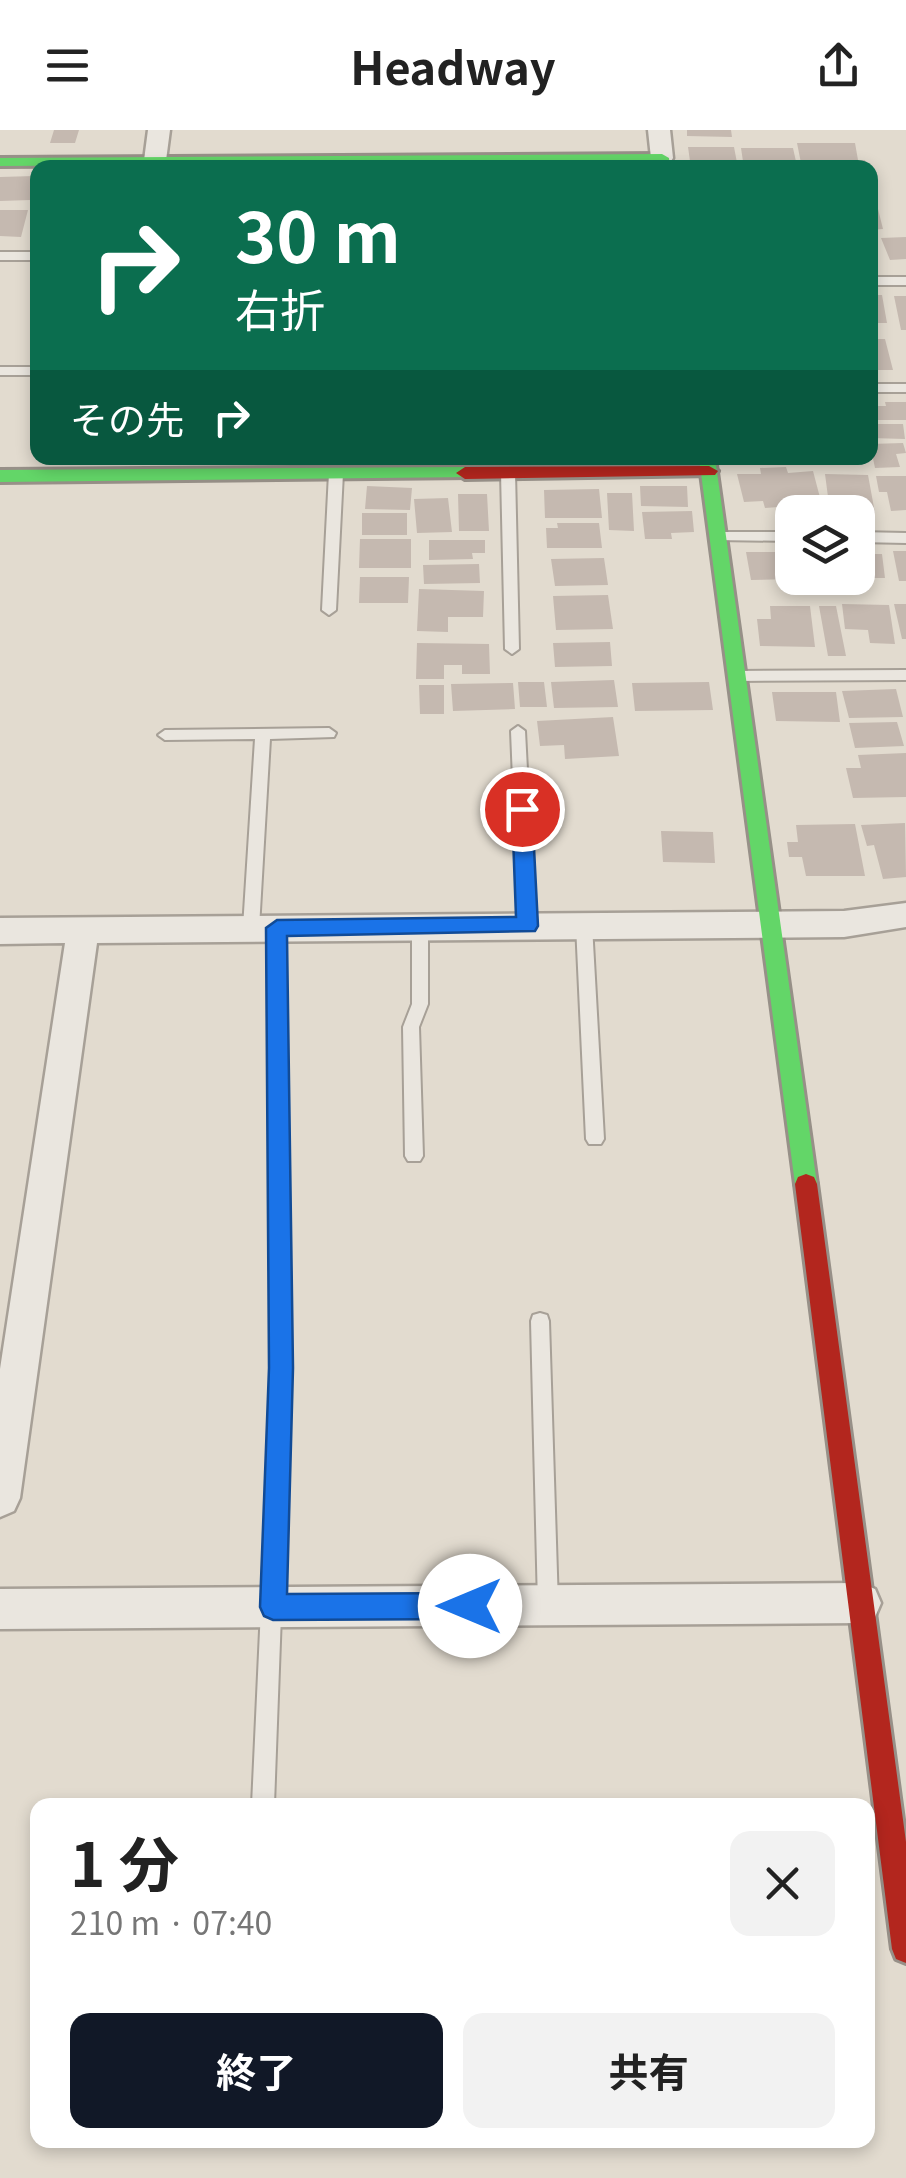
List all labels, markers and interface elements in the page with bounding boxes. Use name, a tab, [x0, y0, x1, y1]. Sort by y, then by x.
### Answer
text: Headway	[350, 33, 556, 98]
icon: menu	[40, 38, 95, 93]
icon: share	[811, 38, 866, 93]
text: 30 m	[235, 182, 401, 283]
icon: right	[70, 200, 200, 330]
text: 右折	[235, 275, 325, 340]
text: その先	[70, 390, 184, 445]
icon: right	[204, 390, 259, 445]
map controls	[775, 495, 875, 595]
button: layers	[775, 495, 875, 595]
pin	[480, 767, 565, 852]
icon: arrive	[495, 782, 550, 837]
position arrow	[418, 1554, 522, 1658]
text: 1 分	[70, 1817, 179, 1904]
button: close	[730, 1831, 835, 1936]
text: 210 m · 07:40	[70, 1898, 272, 1944]
button: 終了	[70, 2013, 443, 2128]
button: 共有	[463, 2013, 835, 2128]

